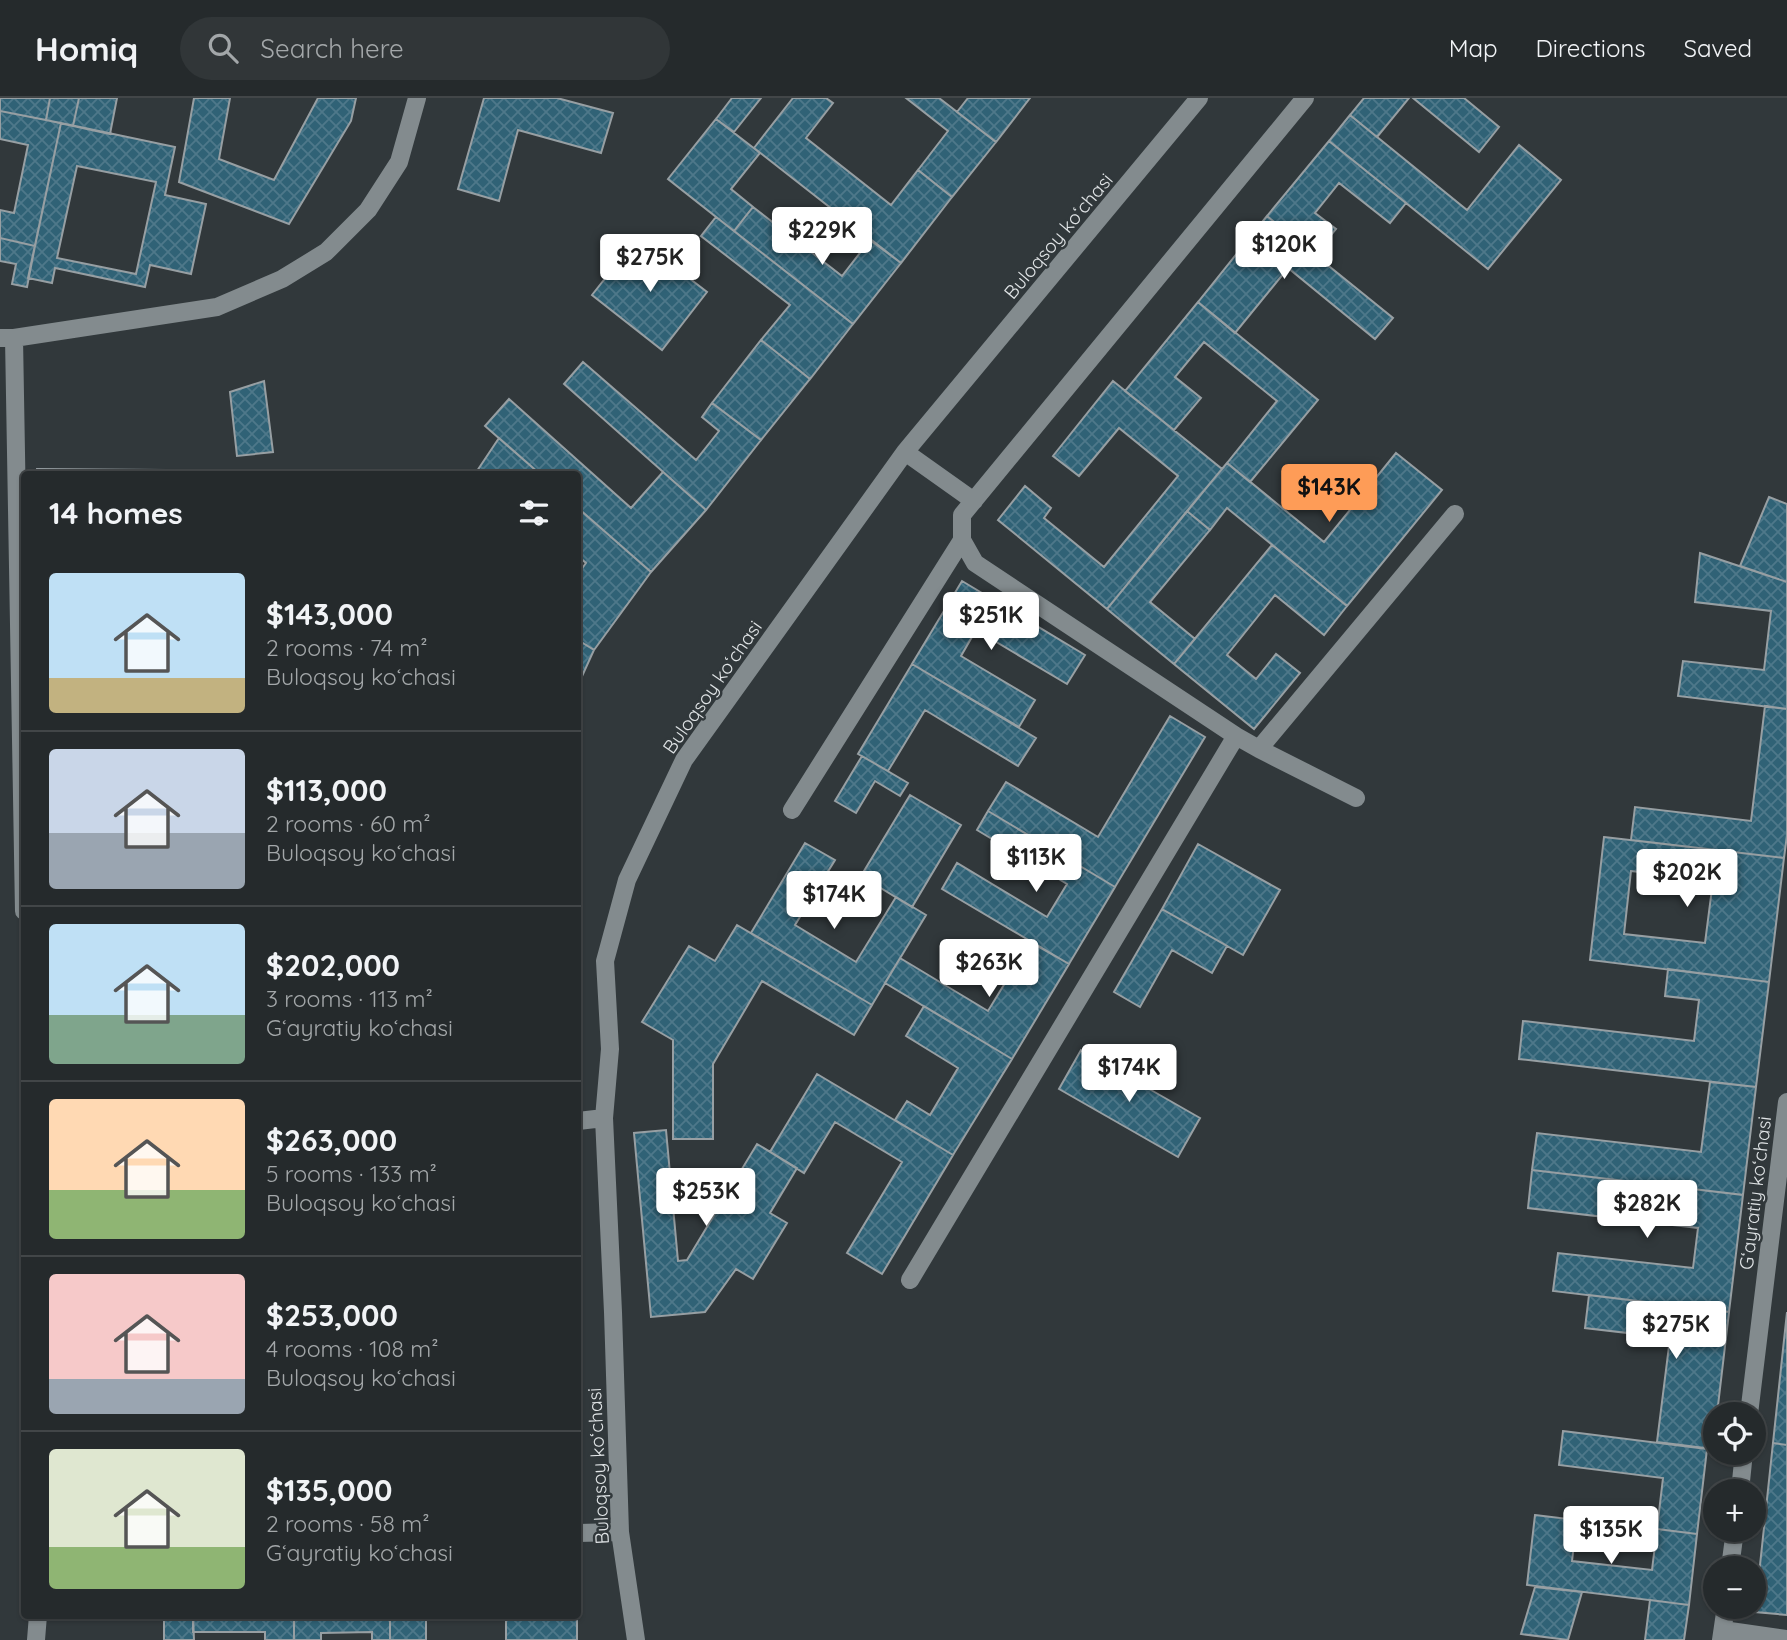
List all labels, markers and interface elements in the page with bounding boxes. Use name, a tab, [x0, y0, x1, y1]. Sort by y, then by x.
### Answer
search box	[180, 17, 670, 80]
text: Homiq	[35, 28, 138, 69]
icon: search	[204, 29, 242, 67]
text: Search here	[260, 32, 404, 65]
text: Map	[1449, 33, 1498, 63]
text: Directions	[1536, 33, 1646, 63]
text: Saved	[1684, 33, 1752, 63]
street label: Buloqsoy koʻchasi	[998, 168, 1118, 304]
pin: $229K	[773, 208, 871, 267]
text: $229K	[788, 215, 856, 244]
pin: $120K	[1235, 222, 1333, 281]
text: $120K	[1252, 229, 1316, 258]
pin: $275K	[601, 234, 699, 294]
text: $275K	[616, 242, 684, 271]
pin: $143K	[1280, 464, 1378, 524]
text: $143K	[1297, 472, 1361, 501]
text: 14 homes	[49, 494, 183, 532]
icon: filters	[515, 494, 553, 532]
pin: $251K	[942, 592, 1040, 652]
text: $143,000	[266, 595, 393, 633]
text: $251K	[959, 600, 1023, 629]
icon: home	[105, 601, 189, 685]
street label: Buloqsoy koʻchasi	[657, 616, 767, 758]
text: 2 rooms · 74 m²	[266, 633, 428, 662]
text: Buloqsoy koʻchasi	[266, 662, 456, 691]
text: $113,000	[266, 771, 387, 809]
icon: home	[105, 777, 189, 861]
text: 2 rooms · 60 m²	[266, 809, 431, 838]
pin: $113K	[987, 834, 1085, 894]
text: Buloqsoy koʻchasi	[266, 838, 456, 867]
text: $113K	[1006, 842, 1066, 871]
pin: $202K	[1638, 850, 1736, 909]
text: $202K	[1652, 857, 1722, 886]
pin: $174K	[785, 872, 883, 931]
text: $174K	[803, 879, 865, 908]
pin: $263K	[940, 940, 1038, 999]
text: $202,000	[266, 946, 400, 984]
text: $263K	[956, 947, 1022, 976]
icon: home	[105, 952, 189, 1036]
text: 3 rooms · 113 m²	[266, 984, 433, 1013]
text: Gʻayratiy koʻchasi	[266, 1013, 453, 1042]
pin: $174K	[1080, 1044, 1178, 1104]
text: $174K	[1098, 1052, 1160, 1081]
street label: Gʻayratiy koʻchasi	[1734, 1115, 1776, 1271]
text: $263,000	[266, 1121, 397, 1159]
icon: home	[105, 1127, 189, 1211]
text: 5 rooms · 133 m²	[266, 1159, 437, 1188]
pin: $253K	[657, 1168, 755, 1228]
text: $253K	[672, 1176, 740, 1205]
pin: $282K	[1598, 1180, 1696, 1240]
text: Buloqsoy koʻchasi	[266, 1188, 456, 1217]
text: $282K	[1613, 1188, 1681, 1217]
text: $253,000	[266, 1296, 398, 1334]
icon: home	[105, 1302, 189, 1386]
pin: $275K	[1627, 1302, 1725, 1361]
text: $275K	[1642, 1309, 1710, 1338]
text: 4 rooms · 108 m²	[266, 1334, 439, 1363]
text: Buloqsoy koʻchasi	[266, 1363, 456, 1392]
street label: Buloqsoy koʻchasi	[582, 1387, 614, 1545]
map controls	[1703, 1402, 1766, 1619]
button: locate	[1703, 1402, 1766, 1465]
text: $135,000	[266, 1471, 392, 1509]
icon: home	[105, 1477, 189, 1561]
button: +	[1703, 1479, 1766, 1542]
pin: $135K	[1562, 1506, 1660, 1566]
text: 2 rooms · 58 m²	[266, 1509, 429, 1538]
text: $135K	[1579, 1514, 1643, 1543]
text: Gʻayratiy koʻchasi	[266, 1538, 453, 1567]
button: −	[1703, 1556, 1766, 1619]

